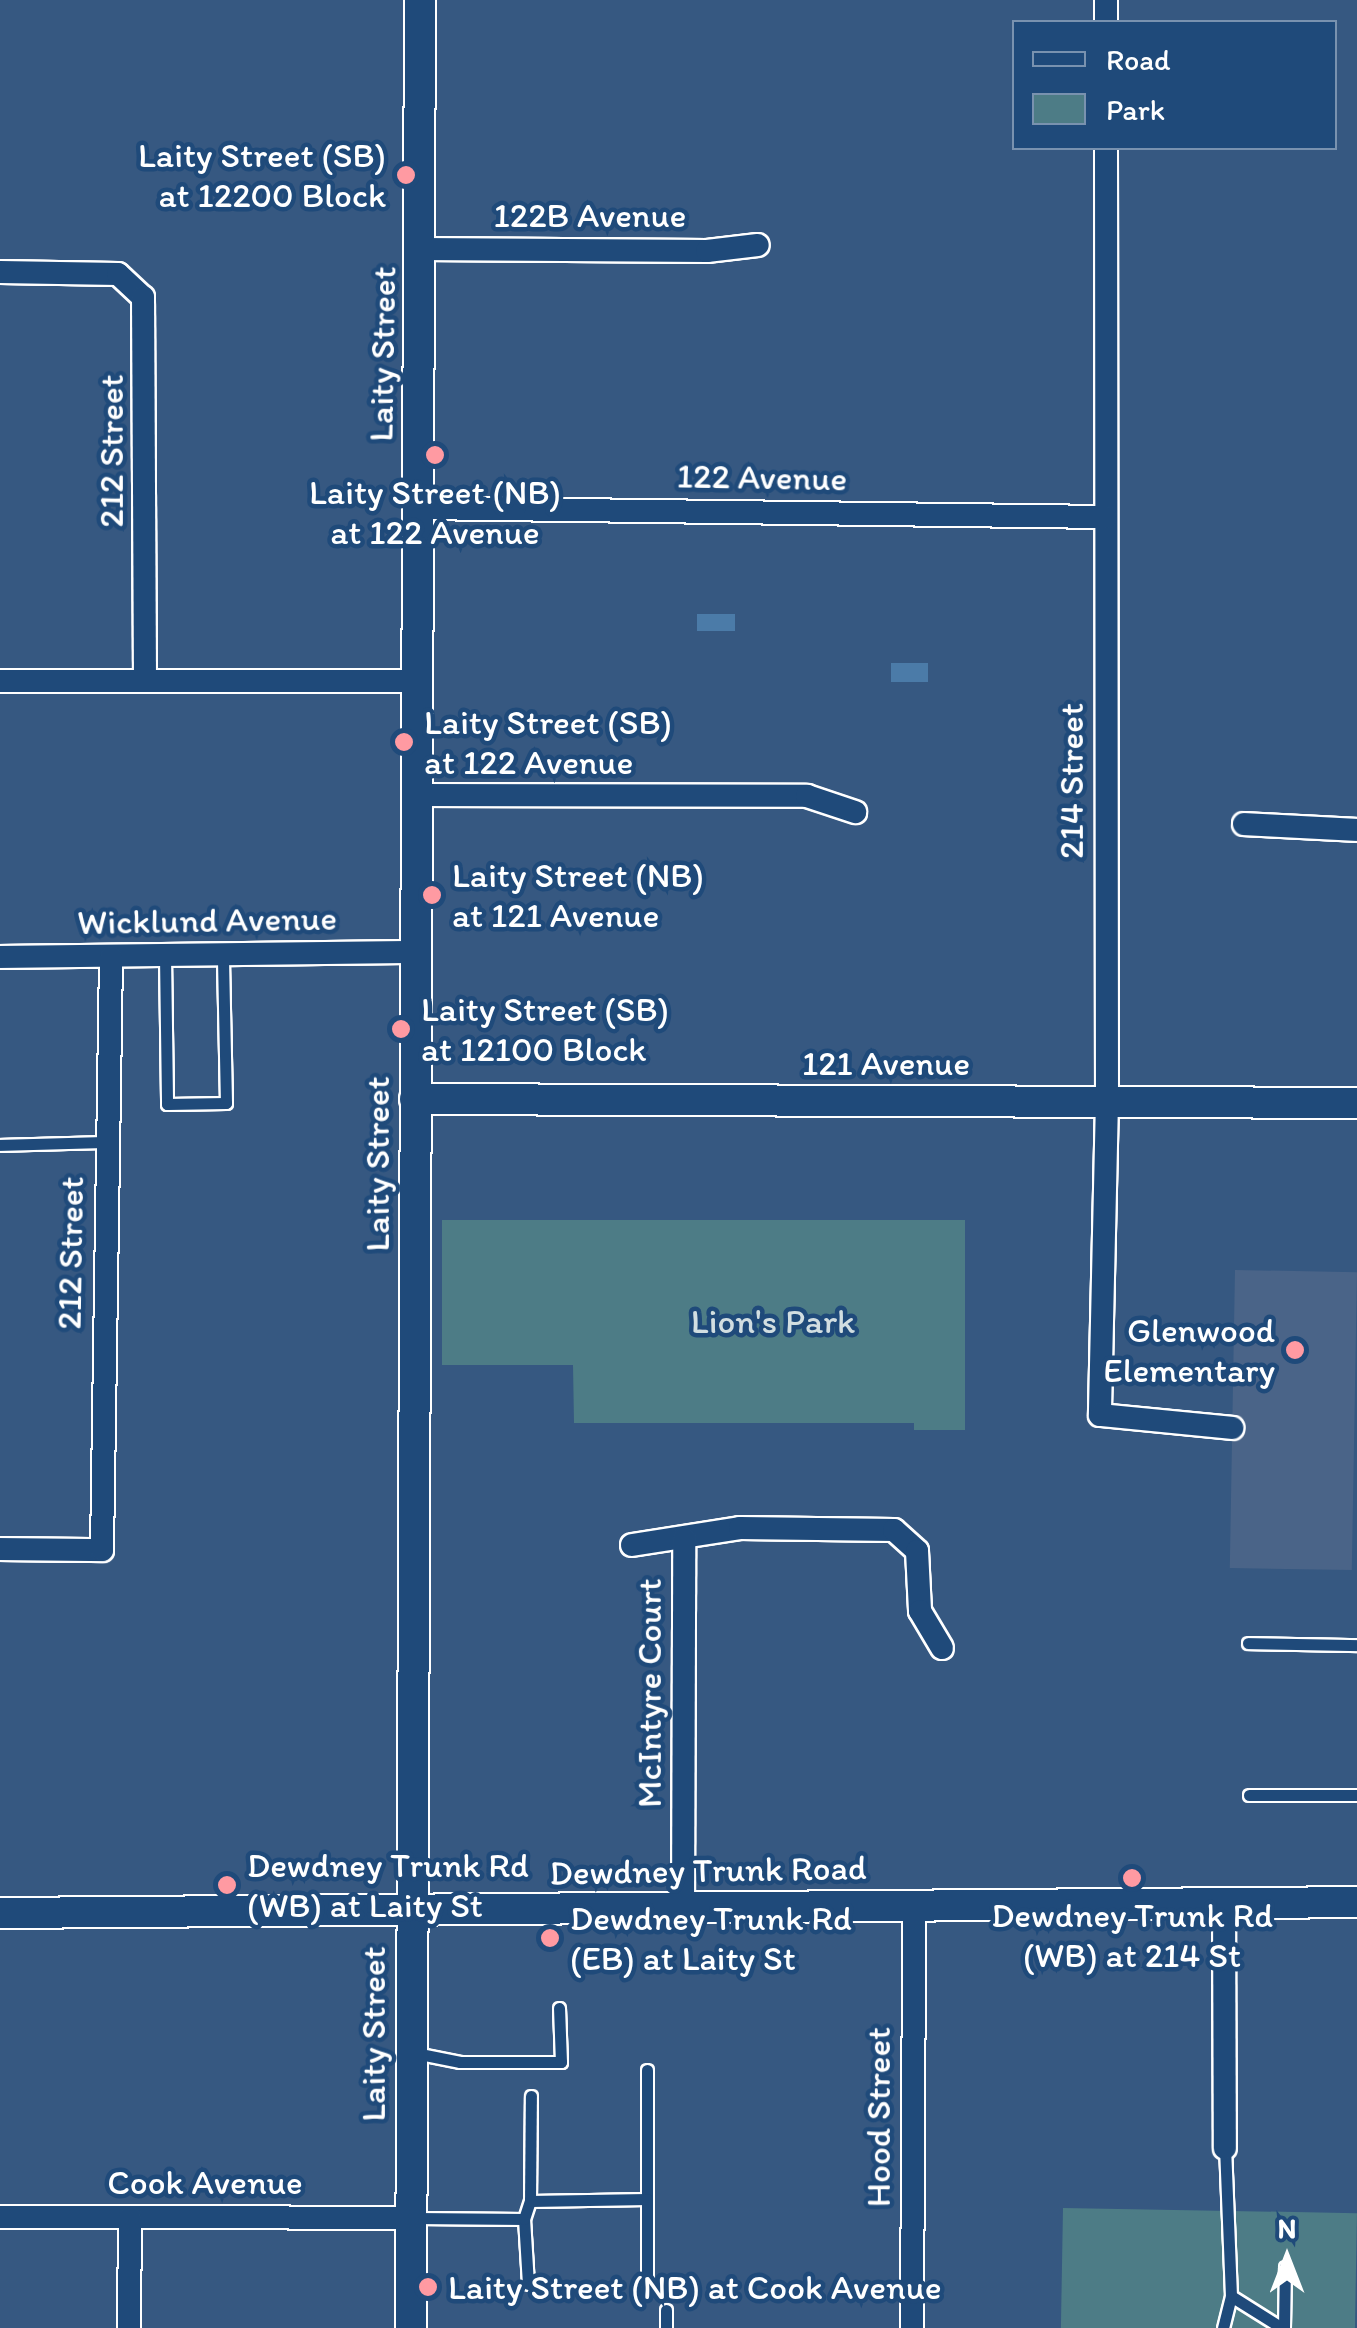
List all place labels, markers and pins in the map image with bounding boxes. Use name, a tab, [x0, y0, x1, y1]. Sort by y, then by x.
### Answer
place label: Laity Street (SB) at 12200 Block	[139, 134, 386, 216]
marker: Laity Street (SB) at 12200 Block	[395, 164, 417, 186]
marker: Laity Street (NB) at 122 Avenue	[424, 444, 446, 466]
place label: Laity Street (NB) at 122 Avenue	[309, 471, 561, 553]
place label: Laity Street (SB) at 122 Avenue	[424, 701, 671, 783]
marker: Laity Street (SB) at 122 Avenue	[393, 731, 415, 753]
place label: Laity Street (NB) at 121 Avenue	[452, 854, 703, 936]
marker: Laity Street (NB) at 121 Avenue	[421, 884, 443, 906]
place label: Laity Street (SB) at 12100 Block	[421, 988, 668, 1070]
marker: Laity Street (SB) at 12100 Block	[390, 1018, 412, 1040]
place label: Glenwood Elementary	[1103, 1309, 1275, 1391]
marker: Glenwood Elementary	[1284, 1339, 1306, 1361]
place label: Dewdney Trunk Rd (WB) at Laity St	[247, 1844, 525, 1926]
marker: Dewdney Trunk Rd (WB) at 214 St	[1121, 1867, 1143, 1889]
marker: Dewdney Trunk Rd (WB) at Laity St	[216, 1874, 238, 1896]
place label: Dewdney Trunk Rd (WB) at 214 St	[993, 1894, 1271, 1976]
place label: Dewdney Trunk Rd (EB) at Laity St	[570, 1897, 848, 1979]
marker: Dewdney Trunk Rd (EB) at Laity St	[539, 1927, 561, 1949]
place label: Laity Street (NB) at Cook Avenue	[448, 2266, 940, 2308]
marker: Laity Street (NB) at Cook Avenue	[417, 2276, 439, 2298]

